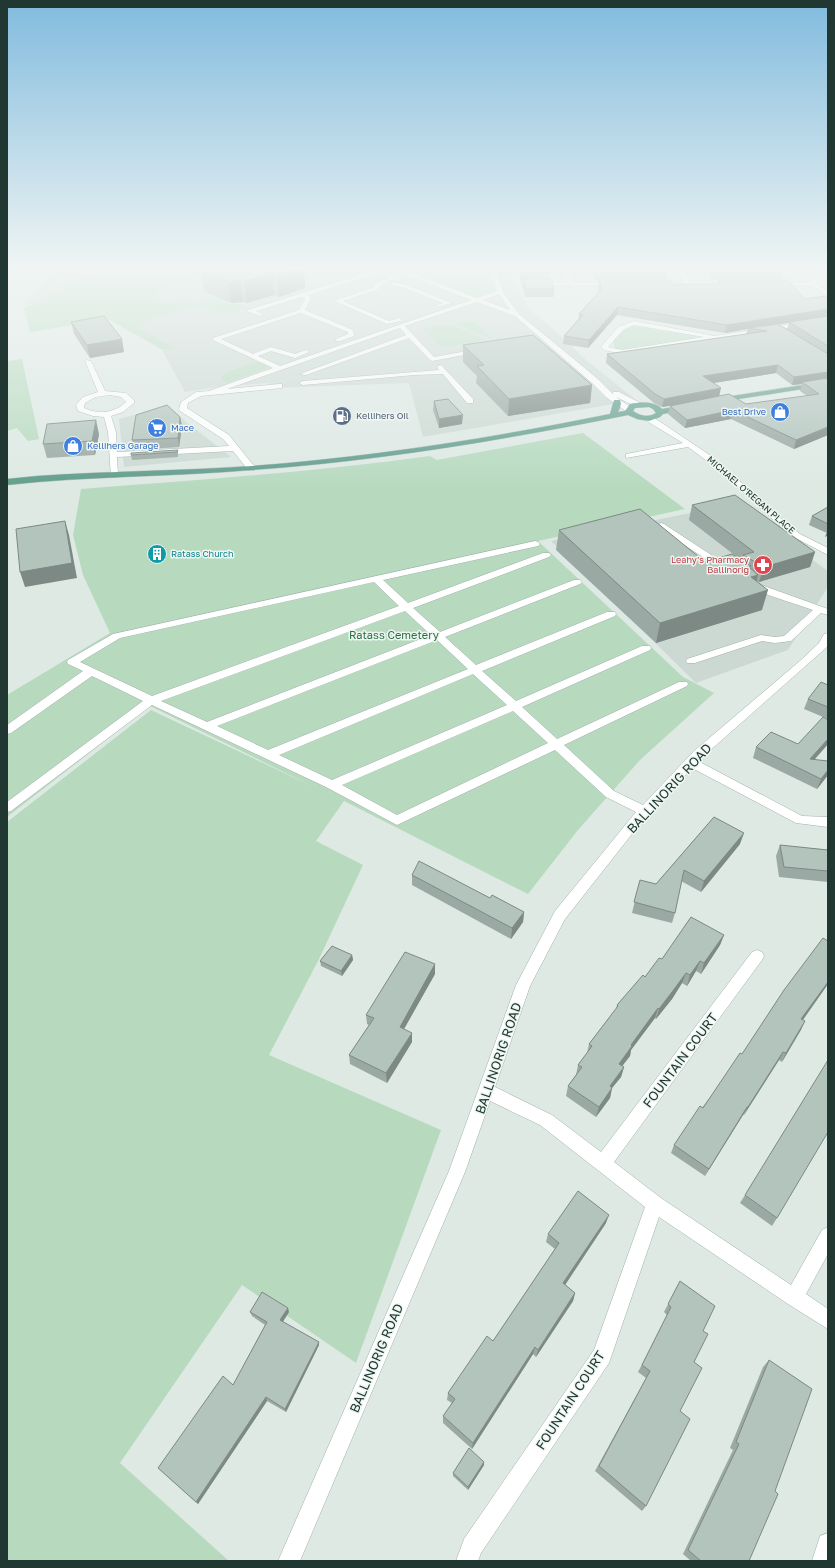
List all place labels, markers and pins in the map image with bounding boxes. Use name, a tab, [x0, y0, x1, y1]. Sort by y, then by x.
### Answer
shop icon: Best Drive	[769, 401, 791, 423]
fuel station icon: Kellihers Oil	[331, 405, 353, 427]
place label: Best Drive	[722, 406, 766, 417]
place label: Kellihers Oil	[356, 410, 409, 421]
supermarket icon: Mace	[146, 417, 168, 439]
place label: Mace	[171, 422, 194, 433]
shop icon: Kellihers Garage	[62, 435, 84, 457]
place label: Kellihers Garage	[87, 440, 158, 451]
building icon: Ratass Church	[146, 543, 168, 565]
place label: Ratass Church	[171, 548, 233, 559]
place label: Leahy's Pharmacy Ballinorig	[671, 554, 749, 575]
pharmacy icon: Leahy's Pharmacy Ballinorig	[752, 554, 774, 576]

